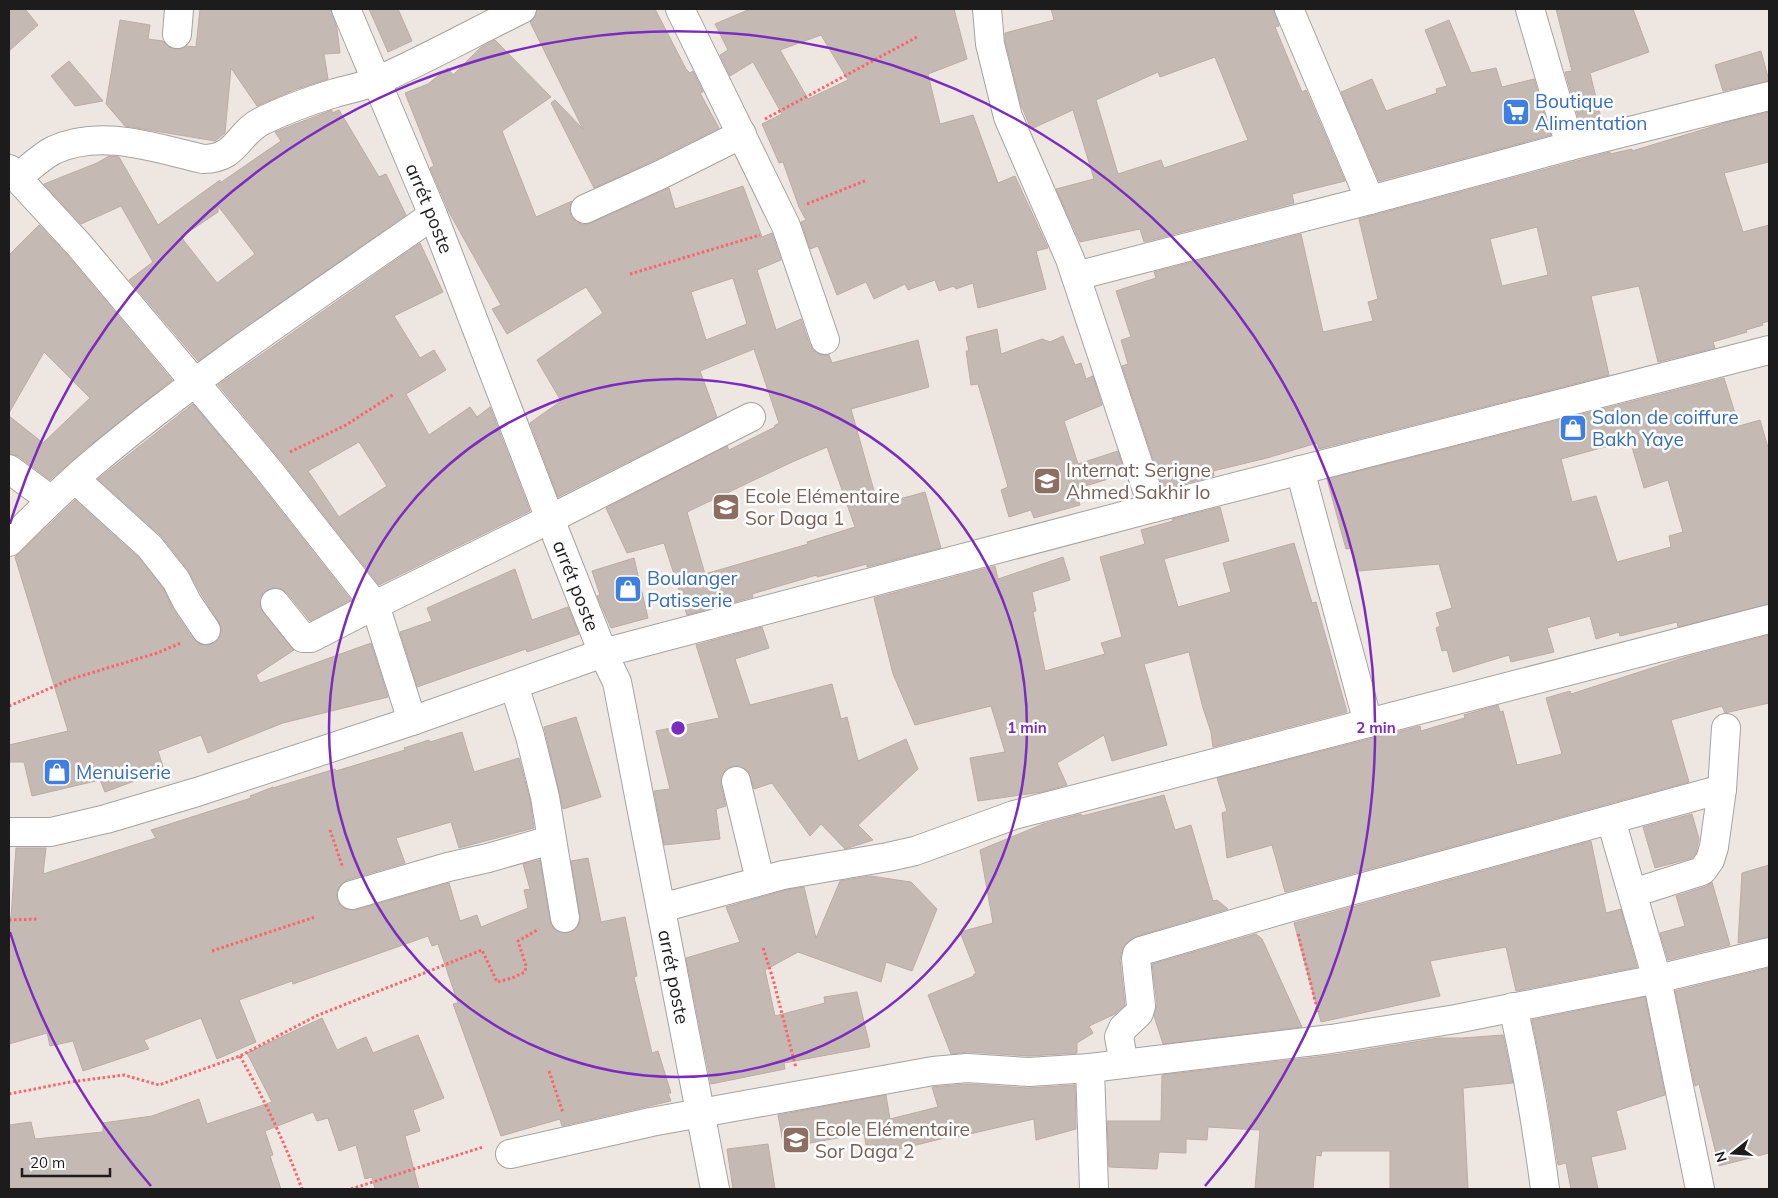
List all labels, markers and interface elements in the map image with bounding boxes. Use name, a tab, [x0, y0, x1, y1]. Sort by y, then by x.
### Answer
place label: Boutique Alimentation	[1535, 89, 1647, 135]
supermarket icon: Boutique Alimentation	[1501, 97, 1531, 127]
street label: arrét poste	[400, 159, 459, 257]
place label: Salon de coiffure Bakh Yaye	[1592, 405, 1739, 451]
shop icon: Salon de coiffure Bakh Yaye	[1558, 413, 1588, 443]
place label: Internat: Serigne Ahmed Sakhir lo	[1066, 458, 1211, 504]
school or university icon: Internat: Serigne Ahmed Sakhir lo	[1032, 466, 1062, 496]
place label: Ecole Elémentaire Sor Daga 1	[745, 484, 900, 530]
school or university icon: Ecole Elémentaire Sor Daga 1	[711, 492, 741, 522]
street label: arrét poste	[548, 537, 605, 634]
place label: Boulanger Patisserie	[647, 566, 738, 612]
shop icon: Boulanger Patisserie	[613, 574, 643, 604]
text: 1 min	[1007, 718, 1047, 737]
text: 2 min	[1356, 718, 1396, 737]
centre of rings	[669, 719, 687, 737]
shop icon: Menuiserie	[42, 757, 72, 787]
place label: Menuiserie	[76, 760, 171, 784]
street label: arrét poste	[653, 928, 695, 1026]
place label: Ecole Elémentaire Sor Daga 2	[815, 1117, 970, 1163]
school or university icon: Ecole Elémentaire Sor Daga 2	[781, 1125, 811, 1155]
north arrow	[1708, 1128, 1758, 1178]
scale bar	[22, 1146, 110, 1178]
text: N	[1710, 1149, 1731, 1164]
text: 20 m	[30, 1153, 65, 1172]

